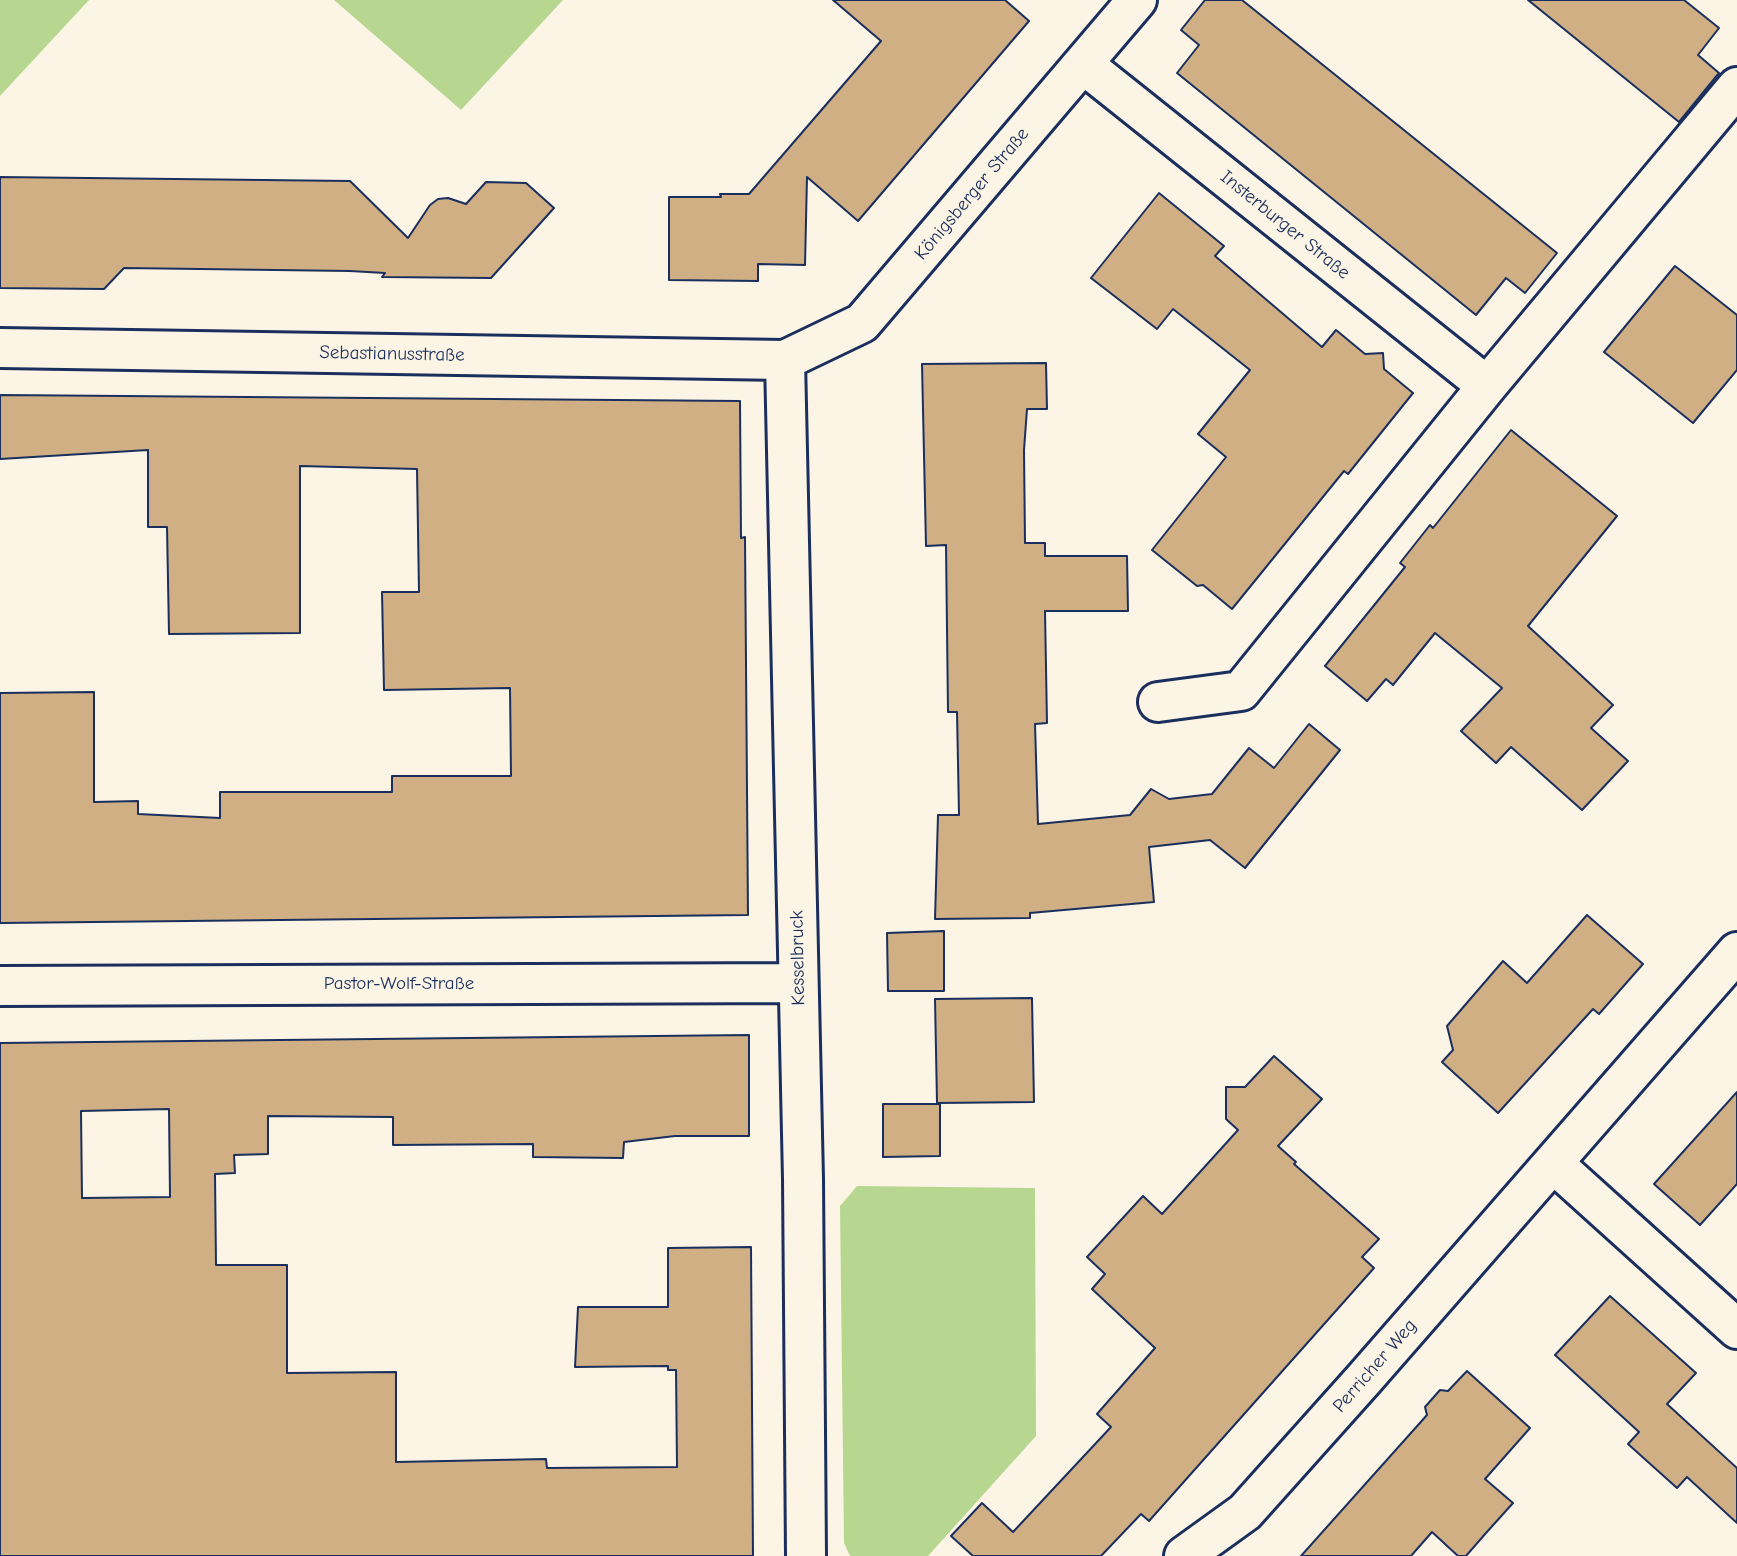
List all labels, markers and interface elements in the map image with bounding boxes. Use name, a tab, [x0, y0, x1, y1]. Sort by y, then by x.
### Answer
street label: Königsberger Straße	[910, 123, 1034, 265]
street label: Insterburger Straße	[1215, 166, 1355, 284]
street label: Sebastianusstraße	[319, 341, 465, 367]
street label: Kesselbruck	[786, 910, 810, 1006]
street label: Pastor-Wolf-Straße	[324, 973, 474, 995]
street label: Perricher Weg	[1328, 1315, 1422, 1417]

